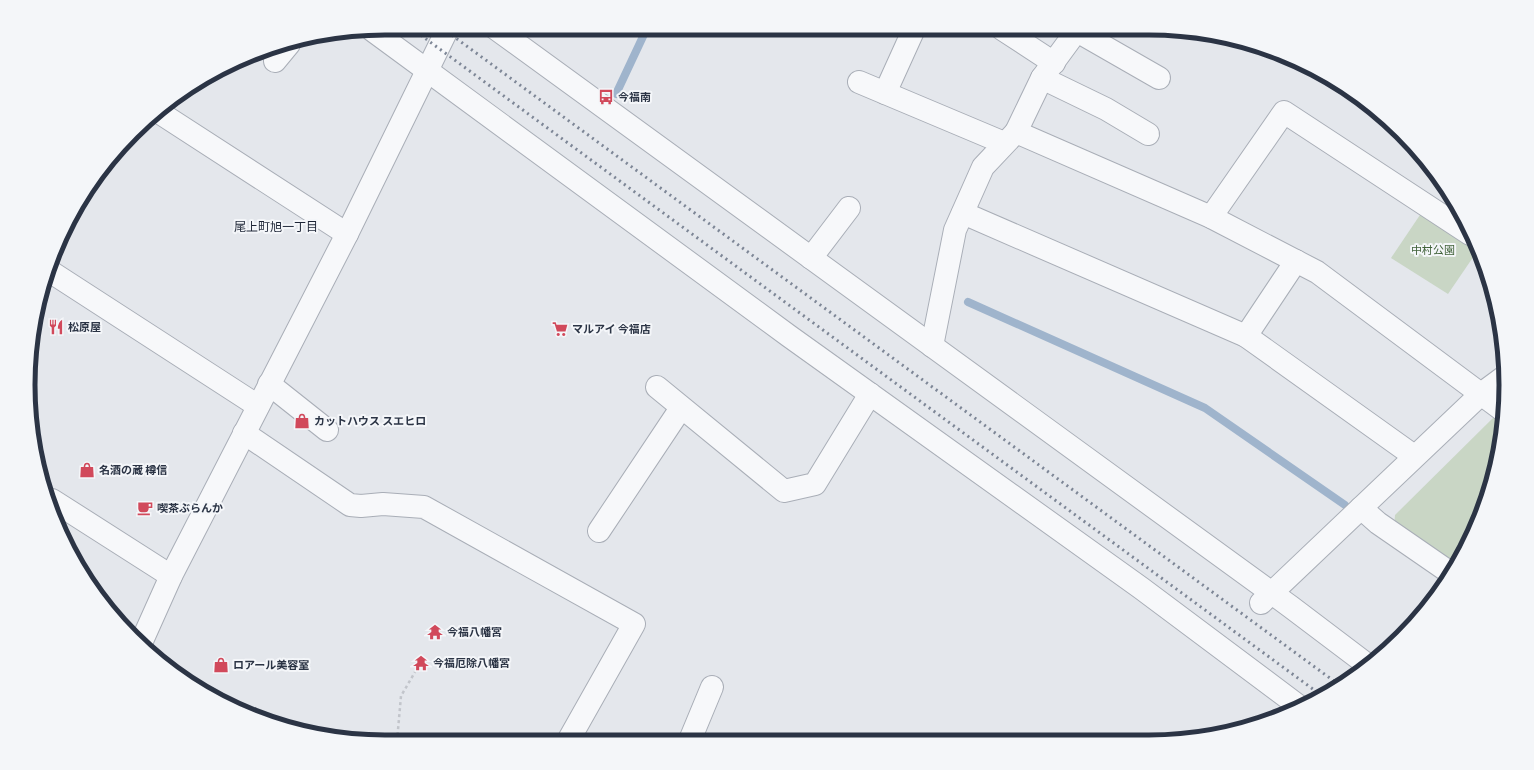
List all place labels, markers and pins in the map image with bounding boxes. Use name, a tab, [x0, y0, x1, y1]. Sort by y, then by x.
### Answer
bus stop icon: 今福南	[597, 88, 615, 106]
place label: 今福南	[618, 90, 651, 105]
restaurant icon: 松原屋	[47, 318, 65, 336]
place label: 松原屋	[68, 320, 101, 335]
supermarket icon: マルアイ 今福店	[551, 320, 569, 338]
place label: マルアイ 今福店	[572, 322, 651, 337]
shop icon: カットハウス スエヒロ	[293, 412, 311, 430]
place label: カットハウス スエヒロ	[314, 414, 426, 429]
shop icon: 名酒の蔵 樽信	[78, 461, 96, 479]
place label: 名酒の蔵 樽信	[99, 463, 167, 478]
cafe icon: 喫茶ぶらんか	[136, 499, 154, 517]
place label: 喫茶ぶらんか	[157, 501, 223, 516]
temple icon: 今福八幡宮	[426, 623, 444, 641]
place label: 今福八幡宮	[447, 625, 502, 640]
temple icon: 今福厄除八幡宮	[412, 654, 430, 672]
shop icon: ロアール美容室	[212, 656, 230, 674]
place label: 今福厄除八幡宮	[433, 656, 510, 671]
place label: ロアール美容室	[233, 658, 309, 673]

